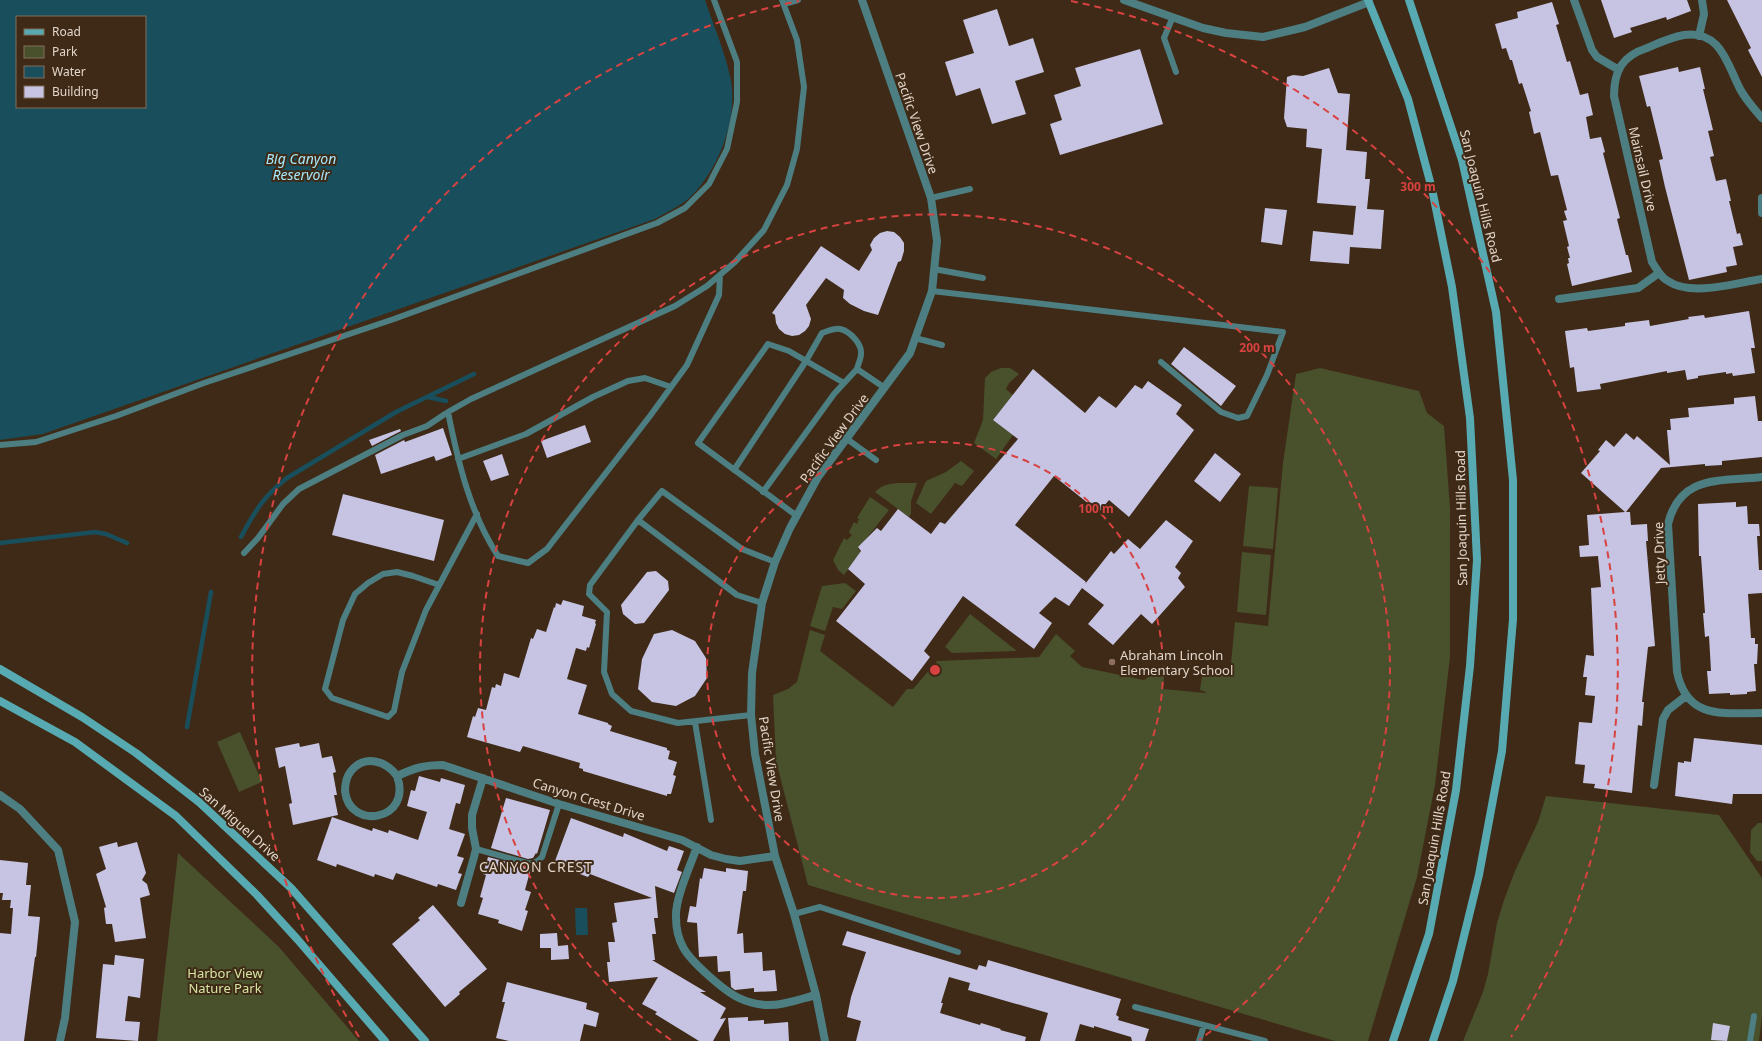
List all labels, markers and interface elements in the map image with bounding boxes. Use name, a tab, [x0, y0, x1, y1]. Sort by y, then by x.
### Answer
legend	[16, 16, 146, 108]
text: Road	[52, 23, 81, 40]
text: Park	[52, 43, 78, 60]
text: Water	[52, 63, 86, 80]
street label: Pacific View Drive	[891, 70, 943, 176]
text: Building	[52, 83, 99, 100]
street label: Mainsail Drive	[1625, 125, 1661, 213]
street label: San Joaquin Hills Road	[1456, 128, 1506, 264]
water label: Big Canyon Reservoir	[266, 149, 336, 184]
text: 300 m	[1400, 178, 1436, 195]
text: 200 m	[1239, 339, 1275, 356]
street label: Pacific View Drive	[796, 390, 872, 486]
street label: San Joaquin Hills Road	[1451, 450, 1471, 586]
text: 100 m	[1078, 500, 1114, 517]
street label: Jetty Drive	[1649, 521, 1669, 587]
place label: Abraham Lincoln Elementary School	[1120, 646, 1233, 679]
marker: Abraham Lincoln Elementary School	[1107, 657, 1117, 667]
centre of rings	[928, 663, 942, 677]
street label: Pacific View Drive	[755, 715, 789, 823]
street label: San Joaquin Hills Road	[1413, 770, 1455, 906]
street label: Canyon Crest Drive	[531, 773, 647, 825]
street label: San Miguel Drive	[196, 783, 284, 865]
district label: CANYON CREST	[479, 857, 593, 876]
park label: Harbor View Nature Park	[187, 964, 263, 997]

